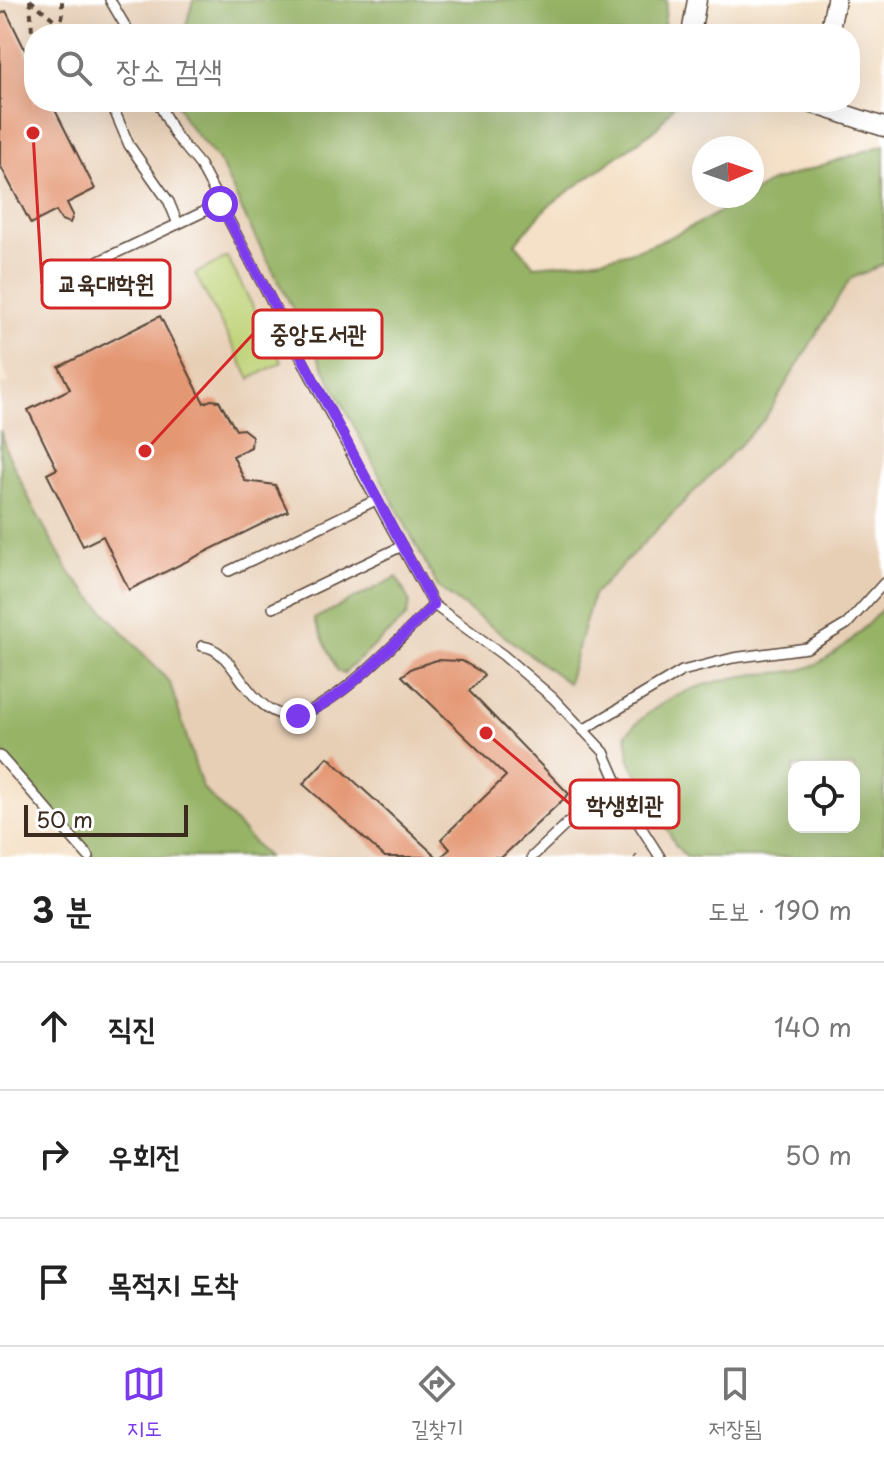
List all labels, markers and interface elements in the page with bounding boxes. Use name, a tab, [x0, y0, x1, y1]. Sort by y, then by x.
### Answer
search box	[24, 24, 860, 112]
icon: search	[52, 46, 96, 90]
text: 장소 검색	[116, 46, 222, 91]
north arrow	[692, 136, 764, 208]
route start	[202, 186, 238, 222]
callout: 교육대학원	[42, 260, 170, 308]
text: 교육대학원	[58, 264, 154, 300]
callout: 중앙도서관	[253, 310, 382, 358]
text: 중앙도서관	[270, 314, 367, 350]
route end	[280, 698, 316, 734]
map controls	[788, 761, 860, 833]
button: locate	[788, 761, 860, 833]
callout: 학생회관	[570, 780, 679, 828]
text: 학생회관	[585, 785, 664, 821]
scale bar	[24, 801, 188, 837]
text: 50 m	[36, 802, 93, 835]
text: 3 분	[32, 883, 93, 935]
text: 도보 · 190 m	[708, 890, 852, 929]
icon: ahead	[32, 1004, 76, 1048]
text: 직진	[108, 1004, 156, 1049]
text: 140 m	[774, 1007, 852, 1046]
icon: right	[32, 1132, 76, 1176]
text: 우회전	[108, 1132, 180, 1177]
text: 50 m	[785, 1135, 852, 1174]
icon: arrive	[32, 1260, 76, 1304]
text: 목적지 도착	[108, 1260, 238, 1305]
tab: 지도	[122, 1362, 166, 1443]
tab: 길찾기	[411, 1362, 464, 1443]
tab: 저장됨	[709, 1362, 762, 1443]

